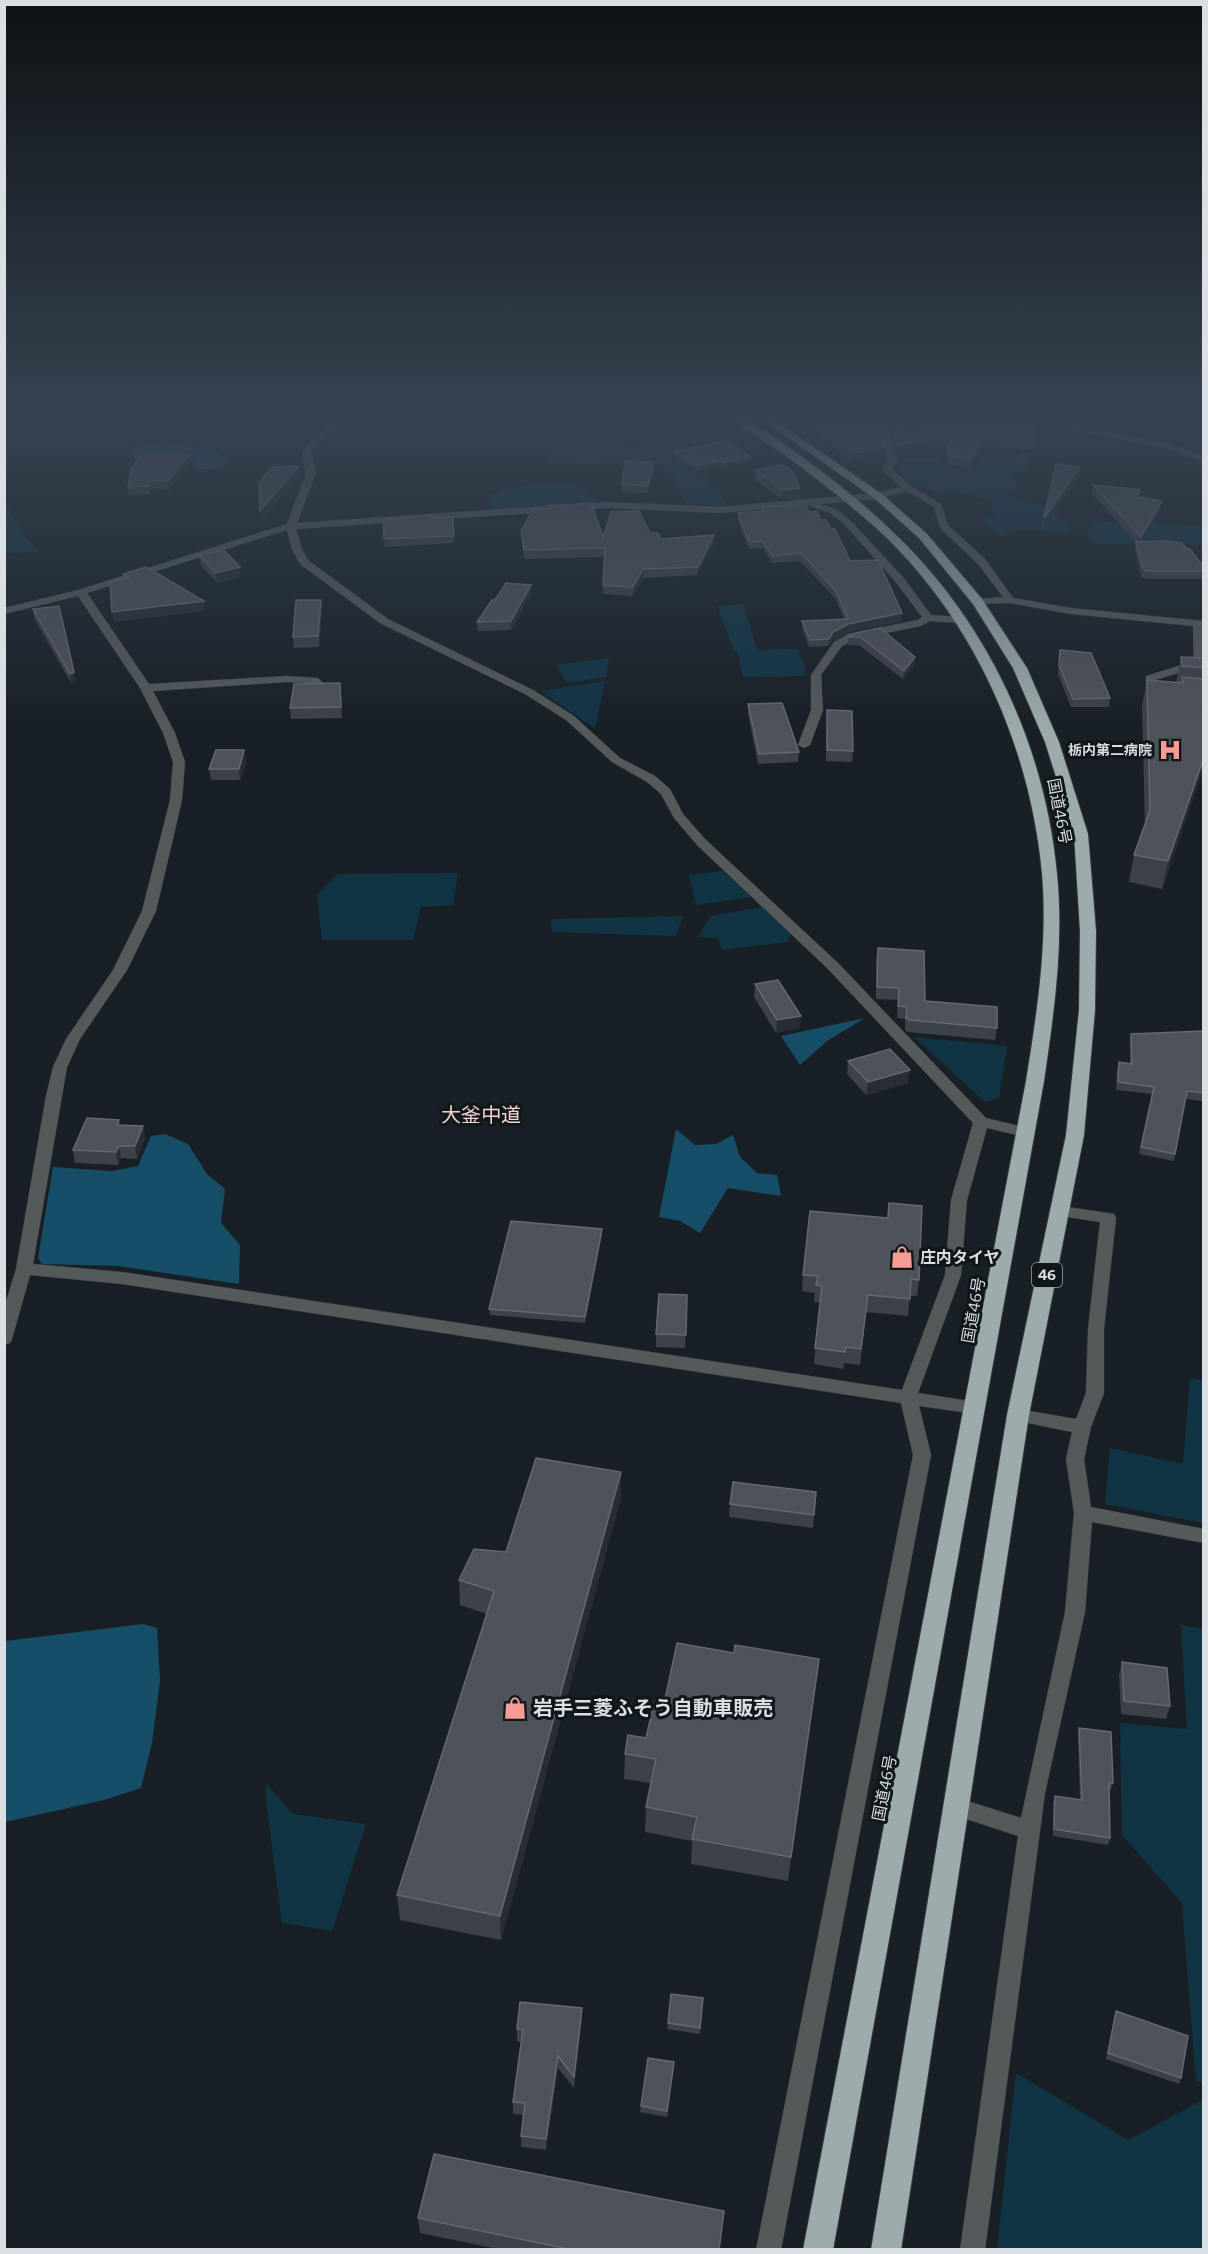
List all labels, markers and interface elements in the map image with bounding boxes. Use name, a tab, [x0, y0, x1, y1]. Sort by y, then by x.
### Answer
hospital icon: 栃内第二病院	[1157, 737, 1183, 763]
place label: 栃内第二病院	[1068, 742, 1152, 759]
street label: 国道46号	[1044, 777, 1075, 846]
district label: 大釜中道	[441, 1103, 521, 1127]
shop icon: 庄内タイヤ	[889, 1244, 915, 1270]
place label: 庄内タイヤ	[920, 1248, 1000, 1267]
road number: 46	[1032, 1263, 1062, 1287]
street label: 国道46号	[958, 1276, 989, 1345]
shop icon: 岩手三菱ふそう自動車販売	[502, 1695, 528, 1721]
place label: 岩手三菱ふそう自動車販売	[533, 1696, 773, 1720]
street label: 国道46号	[869, 1754, 900, 1823]

